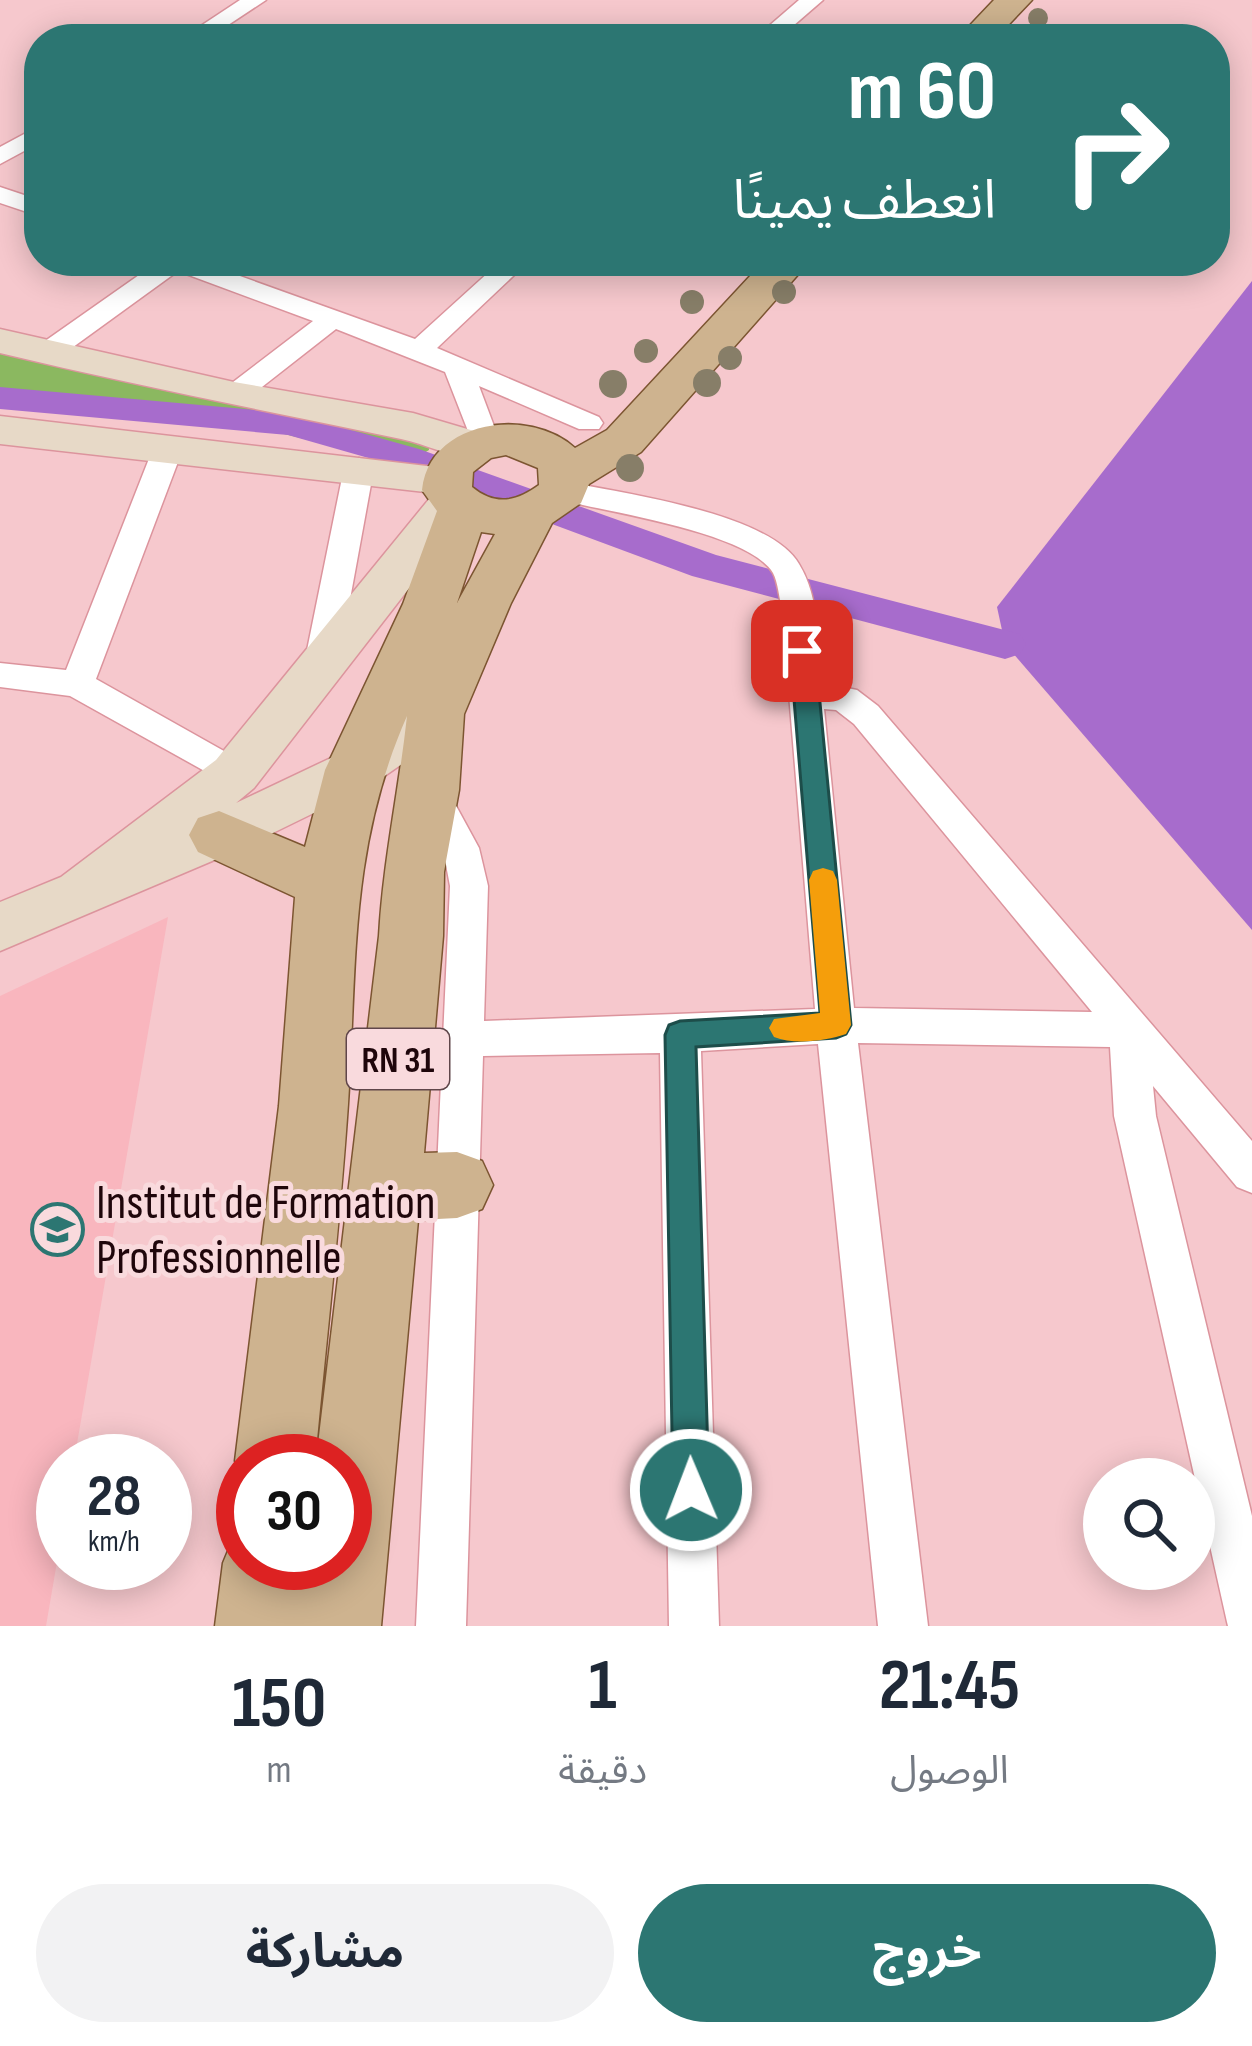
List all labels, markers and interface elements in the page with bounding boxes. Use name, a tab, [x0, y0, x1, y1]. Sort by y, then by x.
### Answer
text: 60 m	[848, 42, 996, 143]
icon: right	[1038, 72, 1194, 228]
text: انعطف يمينًا	[733, 169, 996, 234]
pin	[751, 600, 853, 702]
icon: arrive	[769, 618, 835, 684]
road number: RN 31	[347, 1029, 449, 1089]
place label: Institut de Formation Professionnelle	[96, 1175, 436, 1287]
school or university icon: Institut de Formation Professionnelle	[29, 1201, 85, 1257]
position arrow	[628, 1427, 754, 1553]
speed limit sign: 30	[216, 1434, 372, 1590]
map controls	[1083, 1458, 1215, 1590]
button: search	[1083, 1458, 1215, 1590]
text: 28	[87, 1461, 141, 1533]
text: km/h	[88, 1524, 140, 1560]
text: 1	[588, 1643, 617, 1730]
text: 21:45	[879, 1643, 1020, 1730]
text: 150	[232, 1661, 326, 1748]
text: m	[267, 1747, 292, 1794]
text: دقيقة	[558, 1748, 647, 1795]
text: الوصول	[890, 1748, 1009, 1795]
button: مشاركة	[36, 1884, 614, 2022]
button: خروج	[638, 1884, 1216, 2022]

